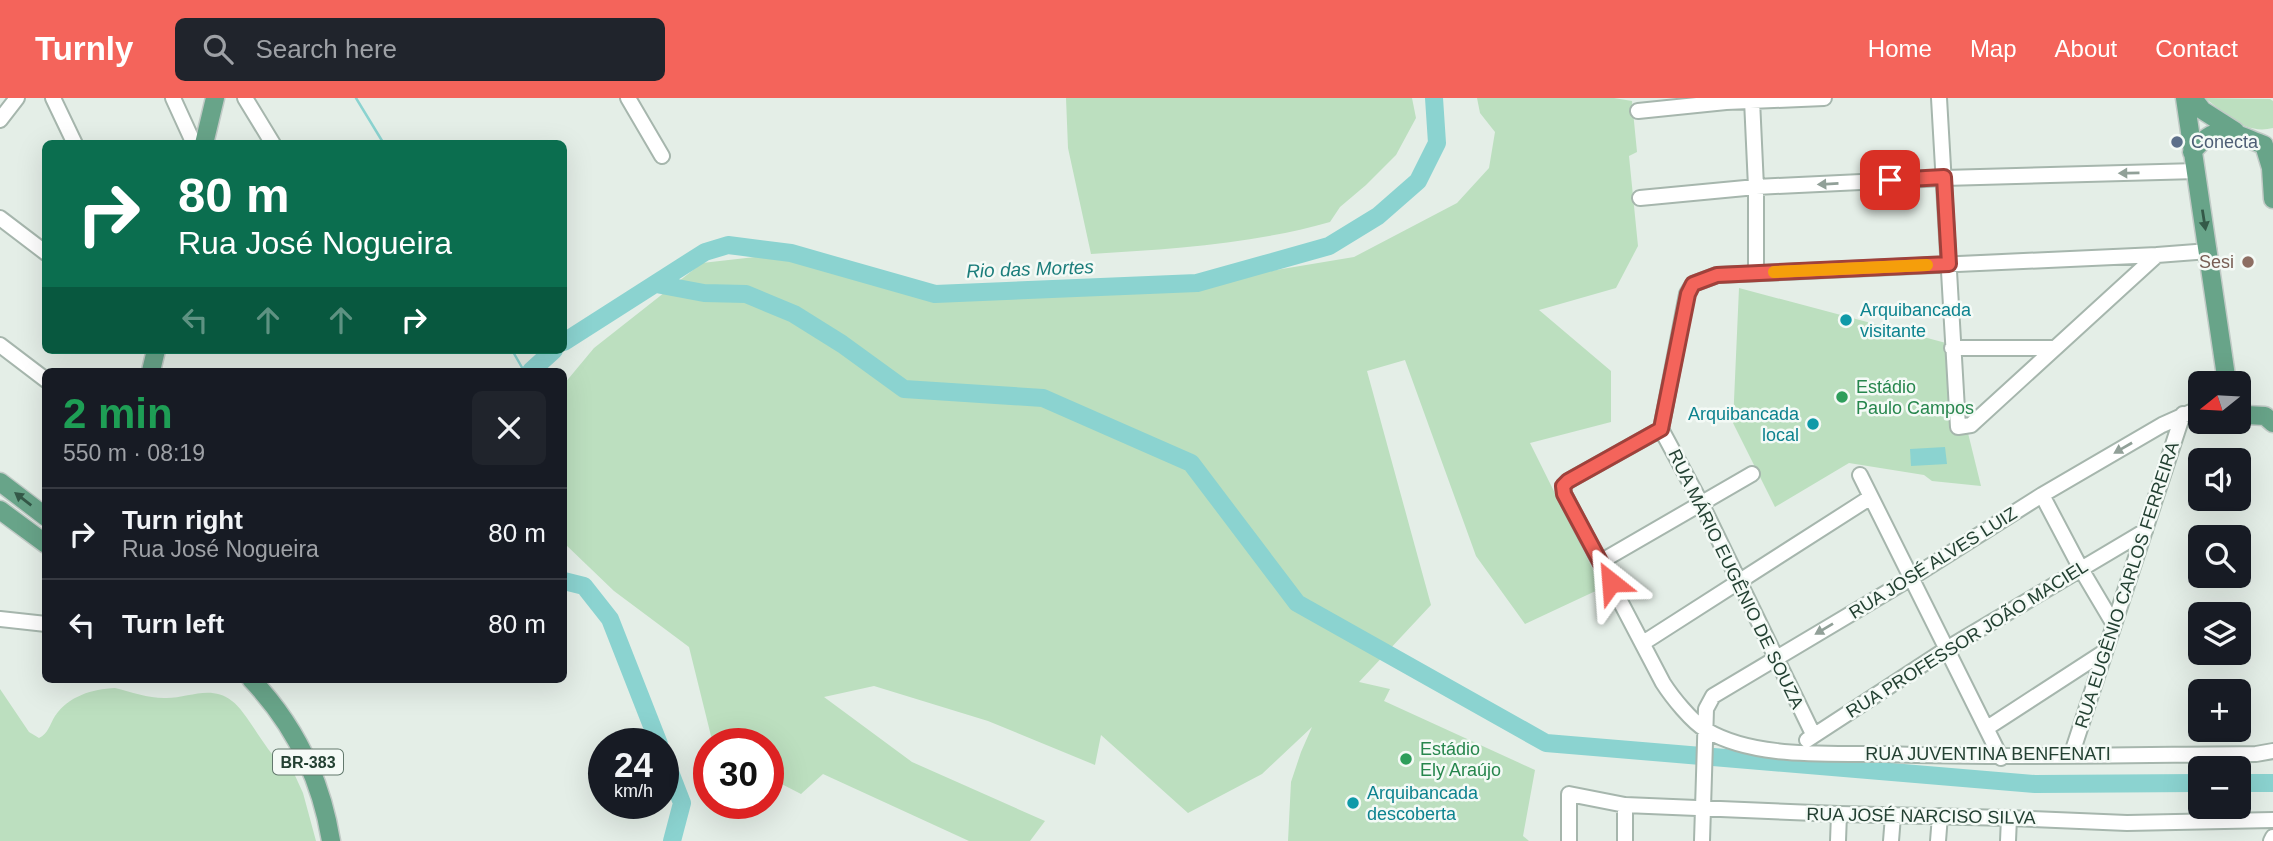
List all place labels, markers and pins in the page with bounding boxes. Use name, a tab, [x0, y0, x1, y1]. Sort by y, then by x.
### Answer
place label: Conecta	[2191, 132, 2259, 152]
marker: Conecta	[2169, 134, 2185, 150]
pin	[1860, 150, 1920, 210]
place label: Sesi	[2199, 252, 2234, 272]
marker: Sesi	[2240, 254, 2256, 270]
place label: Arquibancada visitante	[1860, 300, 1972, 341]
marker: Arquibancada visitante	[1838, 312, 1854, 328]
place label: Estádio Paulo Campos	[1856, 377, 1974, 418]
marker: Estádio Paulo Campos	[1834, 389, 1850, 405]
place label: Arquibancada local	[1688, 404, 1800, 445]
marker: Arquibancada local	[1805, 416, 1821, 432]
place label: Estádio Ely Araújo	[1420, 739, 1501, 780]
marker: Estádio Ely Araújo	[1398, 751, 1414, 767]
place label: Arquibancada descoberta	[1367, 783, 1479, 824]
marker: Arquibancada descoberta	[1345, 795, 1361, 811]

